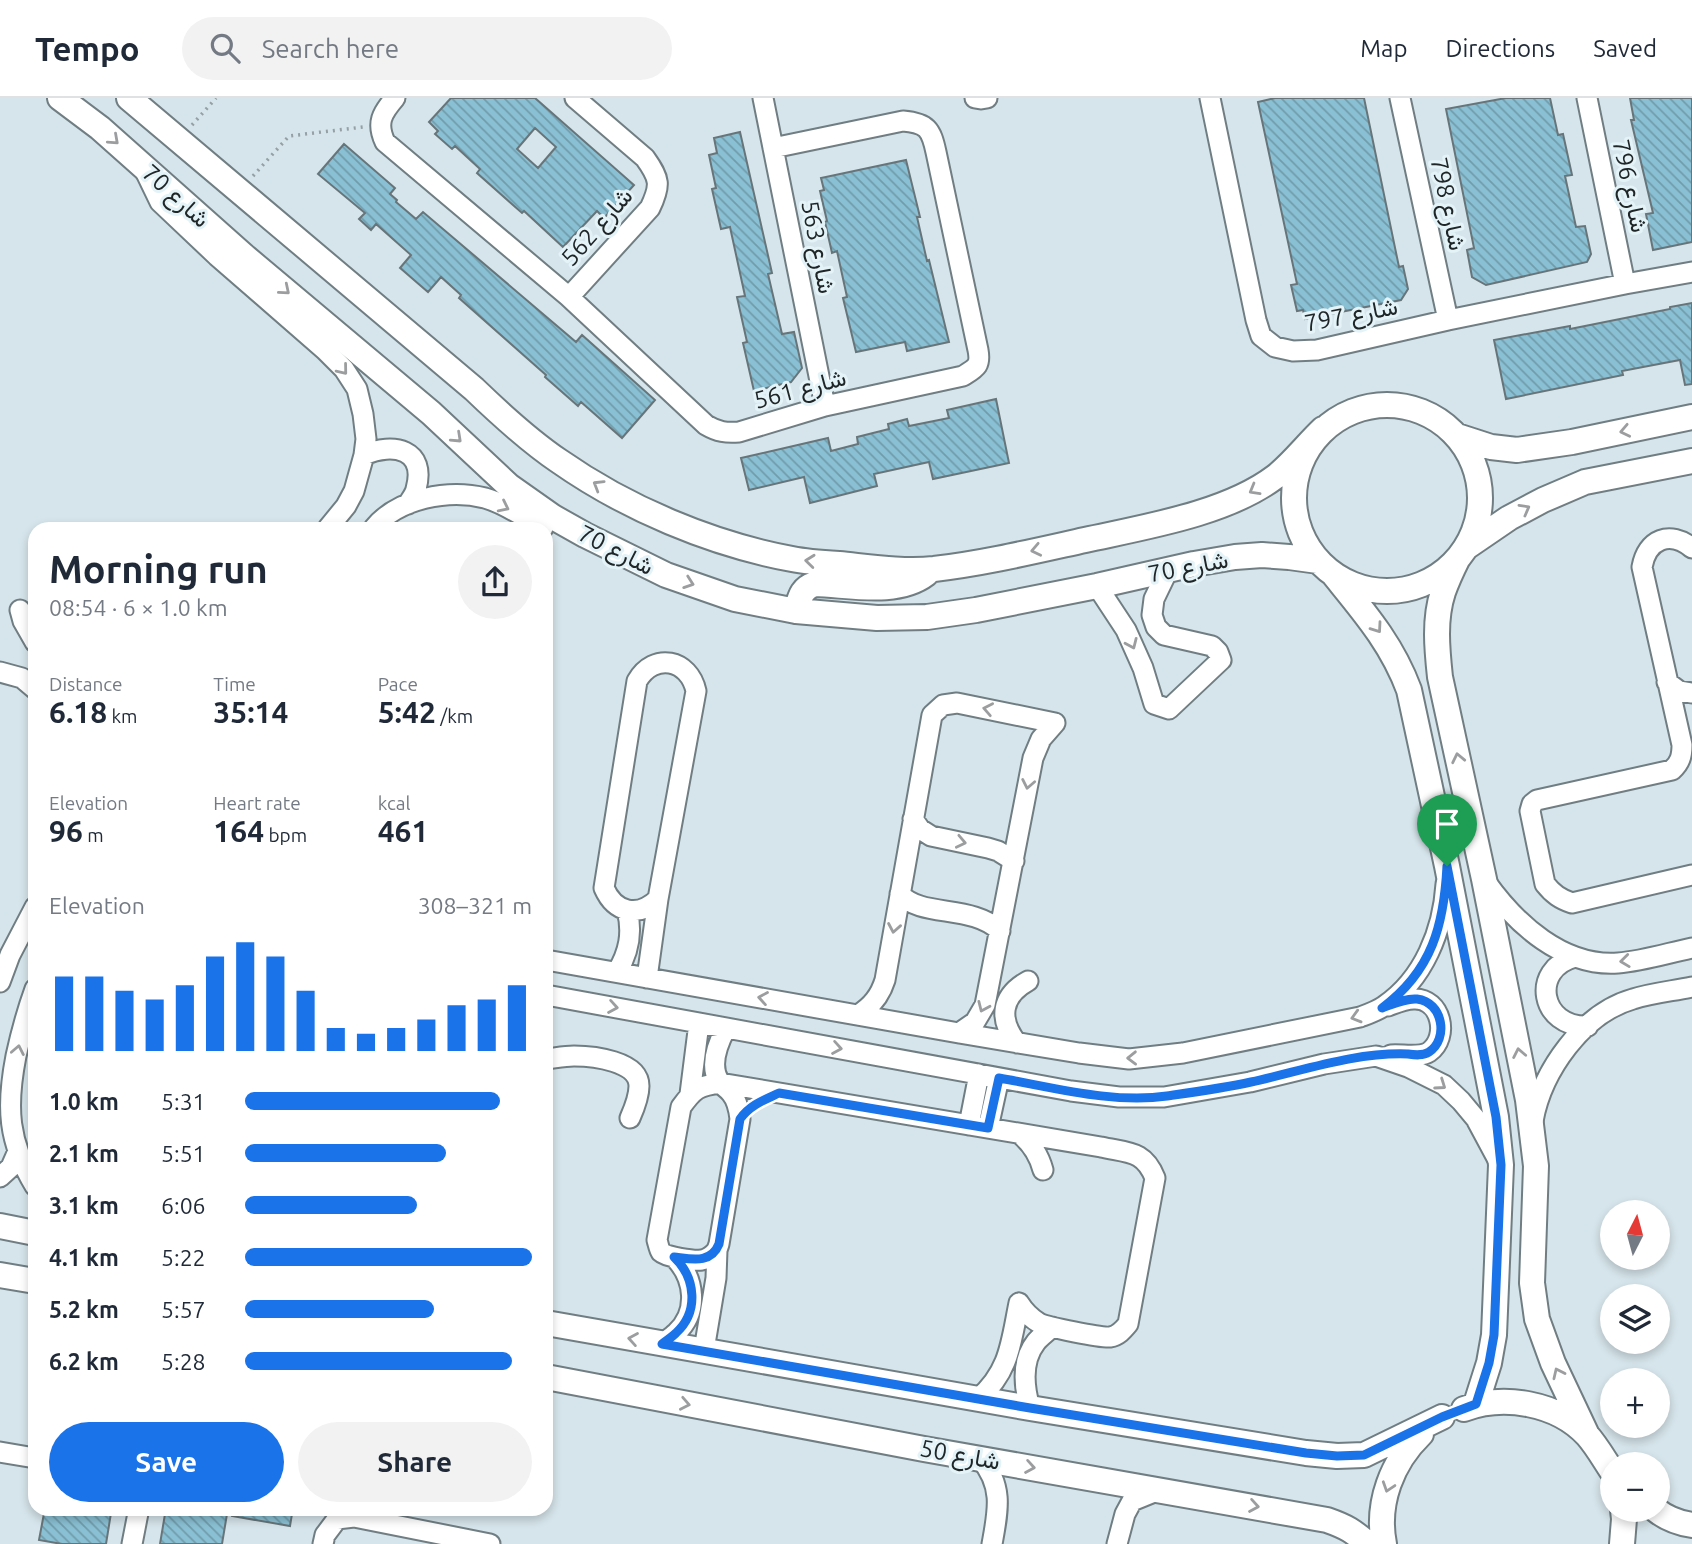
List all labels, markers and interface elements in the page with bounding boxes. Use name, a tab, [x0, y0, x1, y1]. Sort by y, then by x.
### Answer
search box	[182, 17, 672, 80]
icon: search	[206, 29, 244, 67]
text: Tempo	[35, 30, 140, 67]
text: Search here	[262, 34, 399, 63]
text: Map	[1360, 35, 1407, 62]
text: Directions	[1445, 35, 1555, 62]
text: Saved	[1593, 35, 1657, 62]
one-way arrow	[105, 131, 118, 144]
street label: شارع 796	[1605, 137, 1654, 235]
street label: شارع 798	[1423, 155, 1472, 253]
street label: شارع 70	[135, 159, 215, 235]
street label: شارع 562	[555, 182, 640, 273]
street label: شارع 563	[793, 198, 841, 296]
one-way arrow	[277, 281, 289, 294]
street label: شارع 797	[1302, 292, 1400, 340]
one-way arrow	[334, 362, 347, 374]
street label: شارع 561	[751, 363, 850, 417]
one-way arrow	[1619, 423, 1631, 438]
one-way arrow	[449, 429, 462, 442]
one-way arrow	[592, 480, 605, 493]
one-way arrow	[1249, 481, 1262, 494]
one-way arrow	[497, 499, 509, 513]
one-way arrow	[1518, 504, 1530, 518]
street label: شارع 70	[573, 519, 658, 583]
one-way arrow	[1030, 542, 1042, 557]
button: share	[458, 545, 532, 619]
street label: شارع 70	[1146, 546, 1231, 590]
text: Morning run	[49, 548, 268, 590]
one-way arrow	[805, 554, 816, 569]
one-way arrow	[683, 575, 695, 589]
text: 08:54 · 6 × 1.0 km	[49, 595, 228, 620]
one-way arrow	[1369, 620, 1381, 633]
one-way arrow	[1124, 637, 1138, 650]
text: Distance	[49, 673, 123, 695]
text: Time	[213, 673, 256, 695]
text: Pace	[378, 673, 418, 695]
text: 6.18	[49, 695, 107, 729]
text: 35:14	[213, 695, 288, 729]
text: 5:42	[378, 695, 436, 729]
one-way arrow	[982, 703, 994, 718]
text: km	[107, 705, 137, 727]
text: /km	[436, 705, 473, 727]
one-way arrow	[1452, 752, 1467, 764]
one-way arrow	[1022, 778, 1037, 790]
text: Elevation	[49, 792, 128, 814]
text: Heart rate	[213, 792, 301, 814]
text: kcal	[378, 792, 410, 814]
pin	[1417, 794, 1477, 866]
icon: arrive	[1428, 805, 1466, 843]
text: 96	[49, 814, 83, 848]
text: 164	[213, 814, 264, 848]
text: 461	[378, 814, 428, 848]
text: m	[83, 824, 104, 846]
text: bpm	[264, 824, 307, 846]
one-way arrow	[955, 834, 967, 849]
text: Elevation	[49, 893, 145, 918]
text: 308–321 m	[418, 893, 532, 918]
one-way arrow	[887, 922, 902, 934]
one-way arrow	[1619, 954, 1631, 969]
one-way arrow	[757, 991, 769, 1006]
one-way arrow	[607, 999, 619, 1014]
one-way arrow	[977, 1000, 991, 1012]
one-way arrow	[1350, 1009, 1362, 1023]
one-way arrow	[831, 1040, 843, 1055]
one-way arrow	[9, 1044, 24, 1056]
one-way arrow	[1512, 1047, 1527, 1059]
one-way arrow	[1126, 1050, 1137, 1065]
one-way arrow	[1433, 1077, 1446, 1089]
text: 1.0 km	[49, 1089, 119, 1114]
text: 5:31	[161, 1089, 206, 1114]
text: 2.1 km	[49, 1141, 119, 1166]
text: 5:51	[161, 1141, 206, 1166]
text: 3.1 km	[49, 1193, 119, 1218]
text: 6:06	[161, 1193, 206, 1218]
north arrow	[1600, 1200, 1670, 1270]
map controls	[1600, 1200, 1670, 1522]
text: 4.1 km	[49, 1245, 119, 1270]
text: 5:22	[161, 1245, 206, 1270]
button: layers	[1600, 1284, 1670, 1354]
text: 5.2 km	[49, 1297, 119, 1322]
text: 5:57	[161, 1297, 206, 1322]
one-way arrow	[627, 1332, 639, 1347]
text: 6.2 km	[49, 1349, 119, 1374]
text: 5:28	[161, 1349, 206, 1374]
one-way arrow	[1552, 1368, 1566, 1380]
button: +	[1600, 1368, 1670, 1438]
one-way arrow	[679, 1395, 691, 1410]
button: Save	[49, 1422, 284, 1502]
button: Share	[298, 1422, 532, 1502]
street label: شارع 50	[917, 1434, 1002, 1478]
button: −	[1600, 1452, 1670, 1522]
one-way arrow	[1024, 1459, 1035, 1474]
one-way arrow	[1382, 1480, 1396, 1492]
one-way arrow	[1248, 1498, 1260, 1513]

